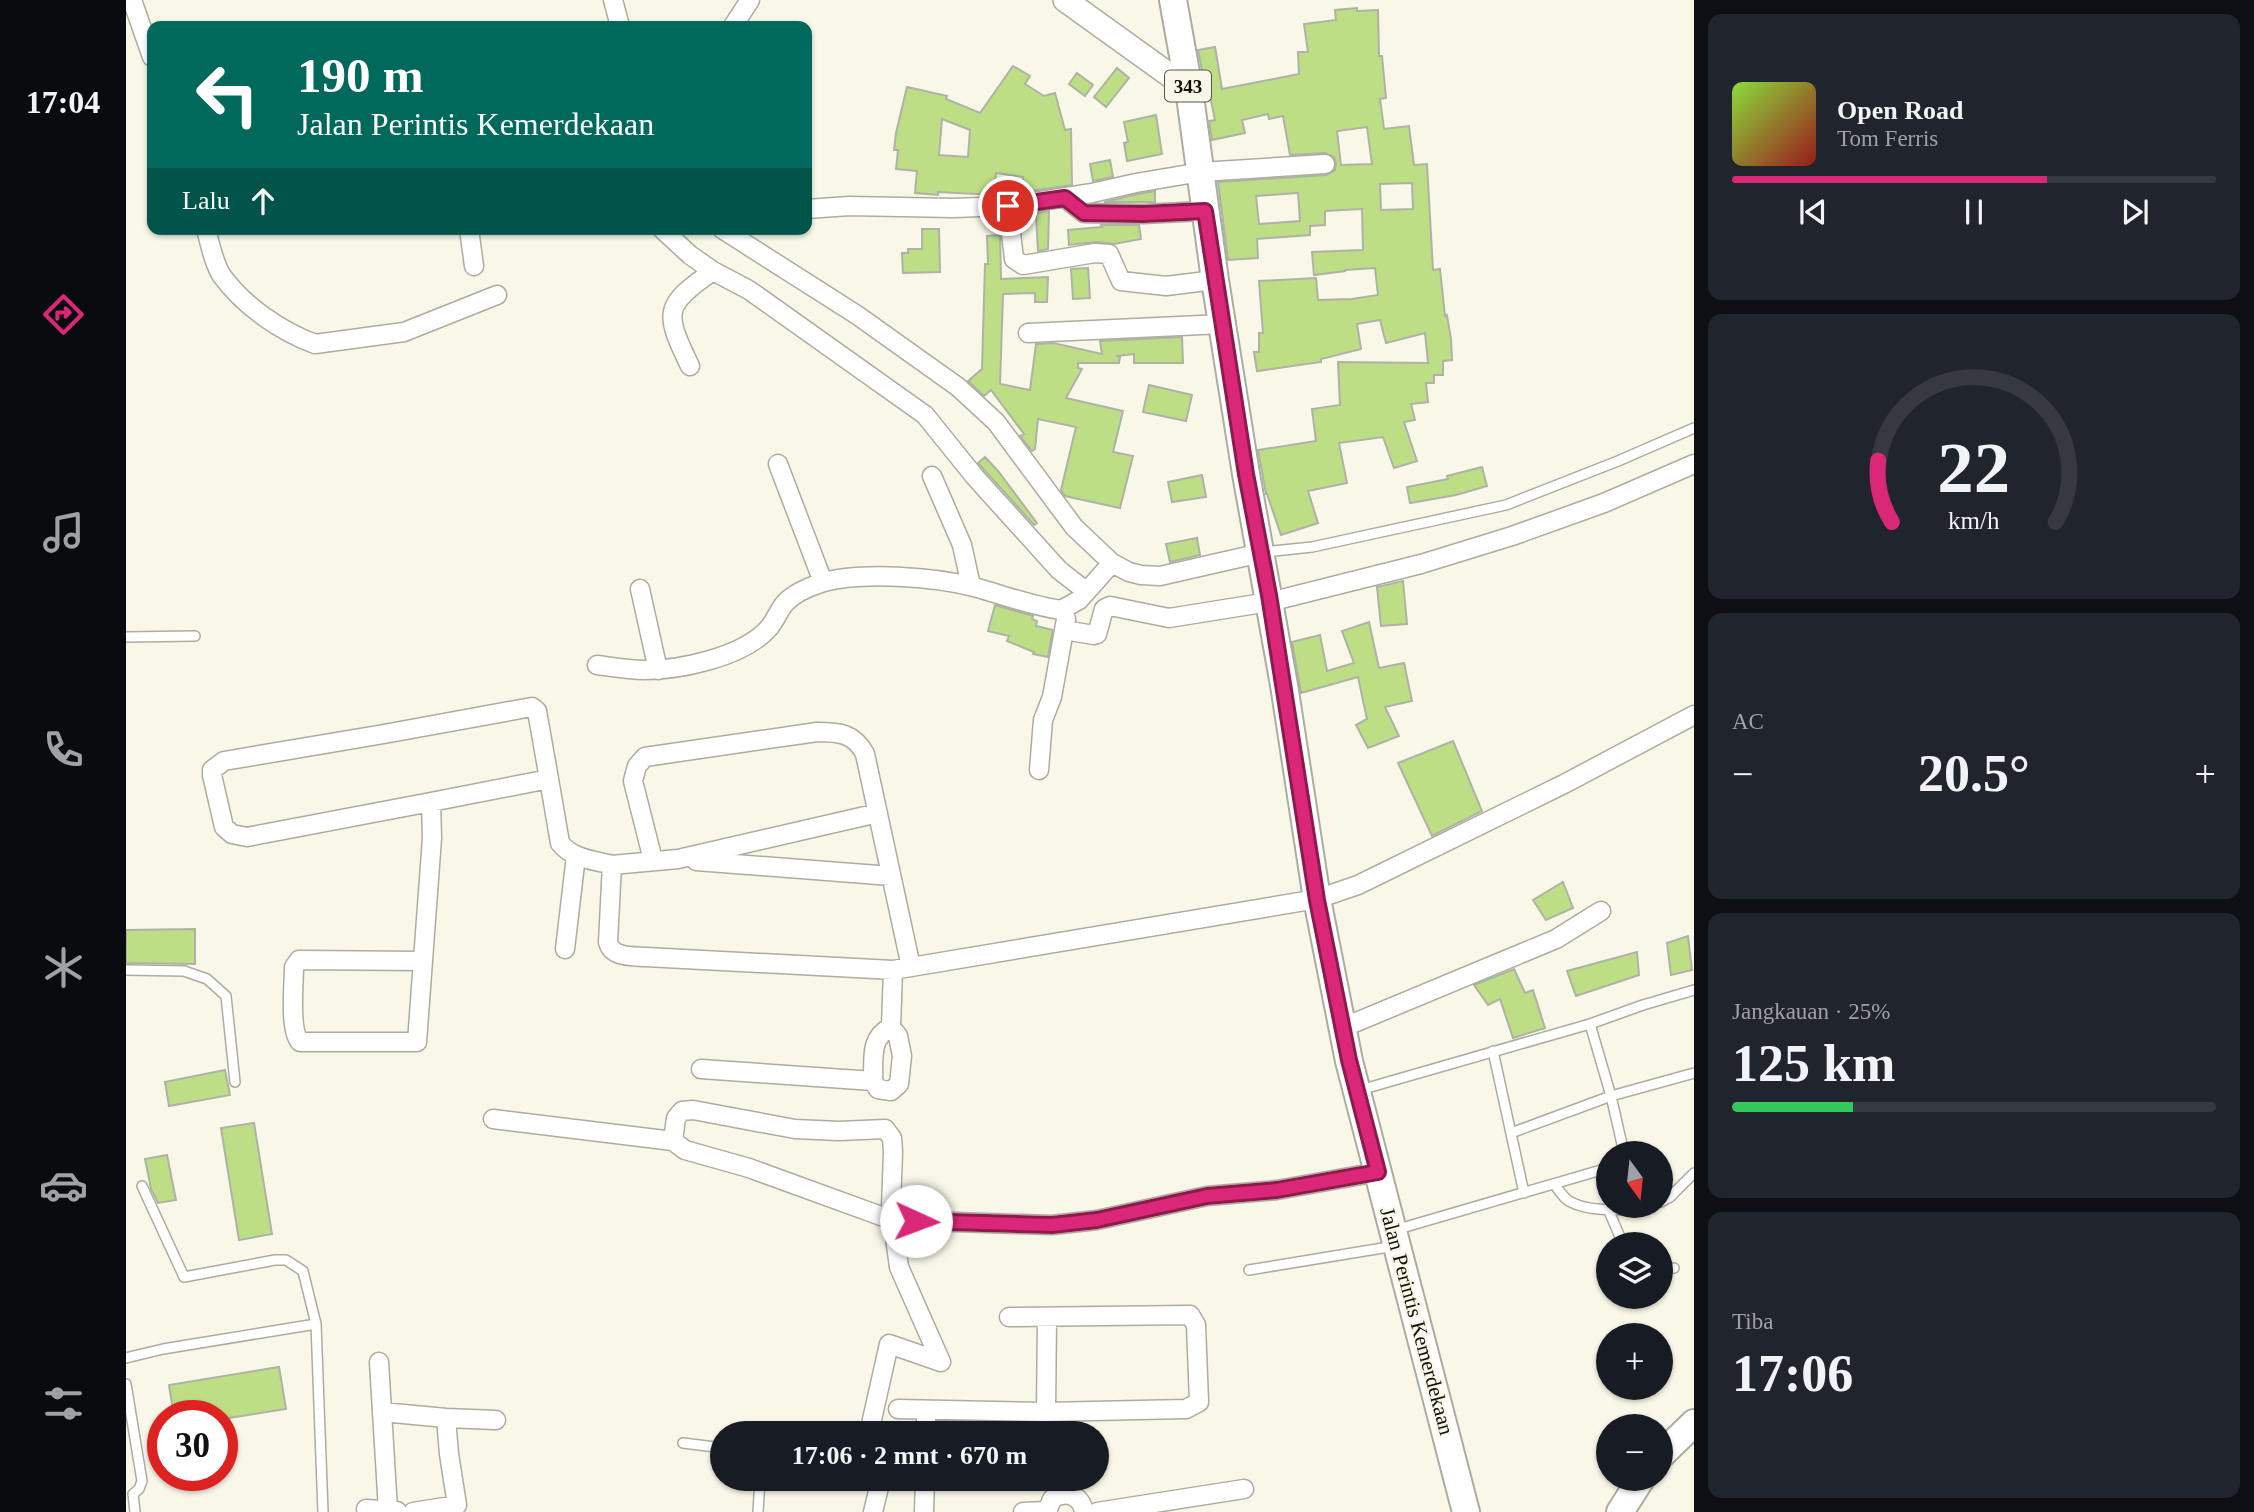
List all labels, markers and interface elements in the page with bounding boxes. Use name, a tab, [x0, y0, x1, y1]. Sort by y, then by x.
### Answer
text: 190 m	[297, 48, 424, 103]
icon: left	[182, 49, 273, 140]
road number: 343	[1165, 71, 1211, 102]
text: 17:04	[26, 84, 100, 120]
text: Open Road	[1837, 96, 1963, 125]
text: Jalan Perintis Kemerdekaan	[297, 106, 654, 142]
text: Tom Ferris	[1837, 126, 1938, 151]
pin	[978, 176, 1038, 236]
icon: ahead	[244, 182, 282, 220]
text: Lalu	[182, 186, 230, 215]
icon: arrive	[989, 187, 1027, 225]
icon: previous	[1794, 193, 1832, 231]
icon: pause	[1955, 193, 1993, 231]
icon: next	[2116, 193, 2154, 231]
icon: directions	[39, 290, 88, 339]
text: 22	[1938, 428, 2010, 509]
text: km/h	[1948, 507, 2000, 534]
icon: music	[39, 508, 88, 557]
text: AC	[1732, 709, 1764, 734]
icon: phone	[39, 725, 88, 774]
text: 20.5°	[1918, 745, 2030, 802]
text: −	[1732, 753, 1753, 795]
text: +	[2195, 753, 2216, 795]
icon: climate	[39, 943, 88, 992]
text: Jangkauan · 25%	[1732, 999, 1890, 1024]
text: 125 km	[1732, 1035, 1895, 1092]
north arrow	[1596, 1141, 1673, 1218]
map controls	[1596, 1141, 1673, 1491]
icon: car	[39, 1161, 88, 1210]
position arrow	[879, 1184, 953, 1258]
street label: Jalan Perintis Kemerdekaan	[1375, 1205, 1459, 1438]
button: layers	[1596, 1232, 1673, 1309]
text: Tiba	[1732, 1309, 1773, 1334]
button: +	[1596, 1323, 1673, 1400]
text: 17:06	[1732, 1345, 1853, 1402]
icon: filters	[39, 1379, 88, 1428]
speed limit sign: 30	[147, 1400, 238, 1491]
button: −	[1596, 1414, 1673, 1491]
text: 17:06 · 2 mnt · 670 m	[792, 1441, 1027, 1470]

